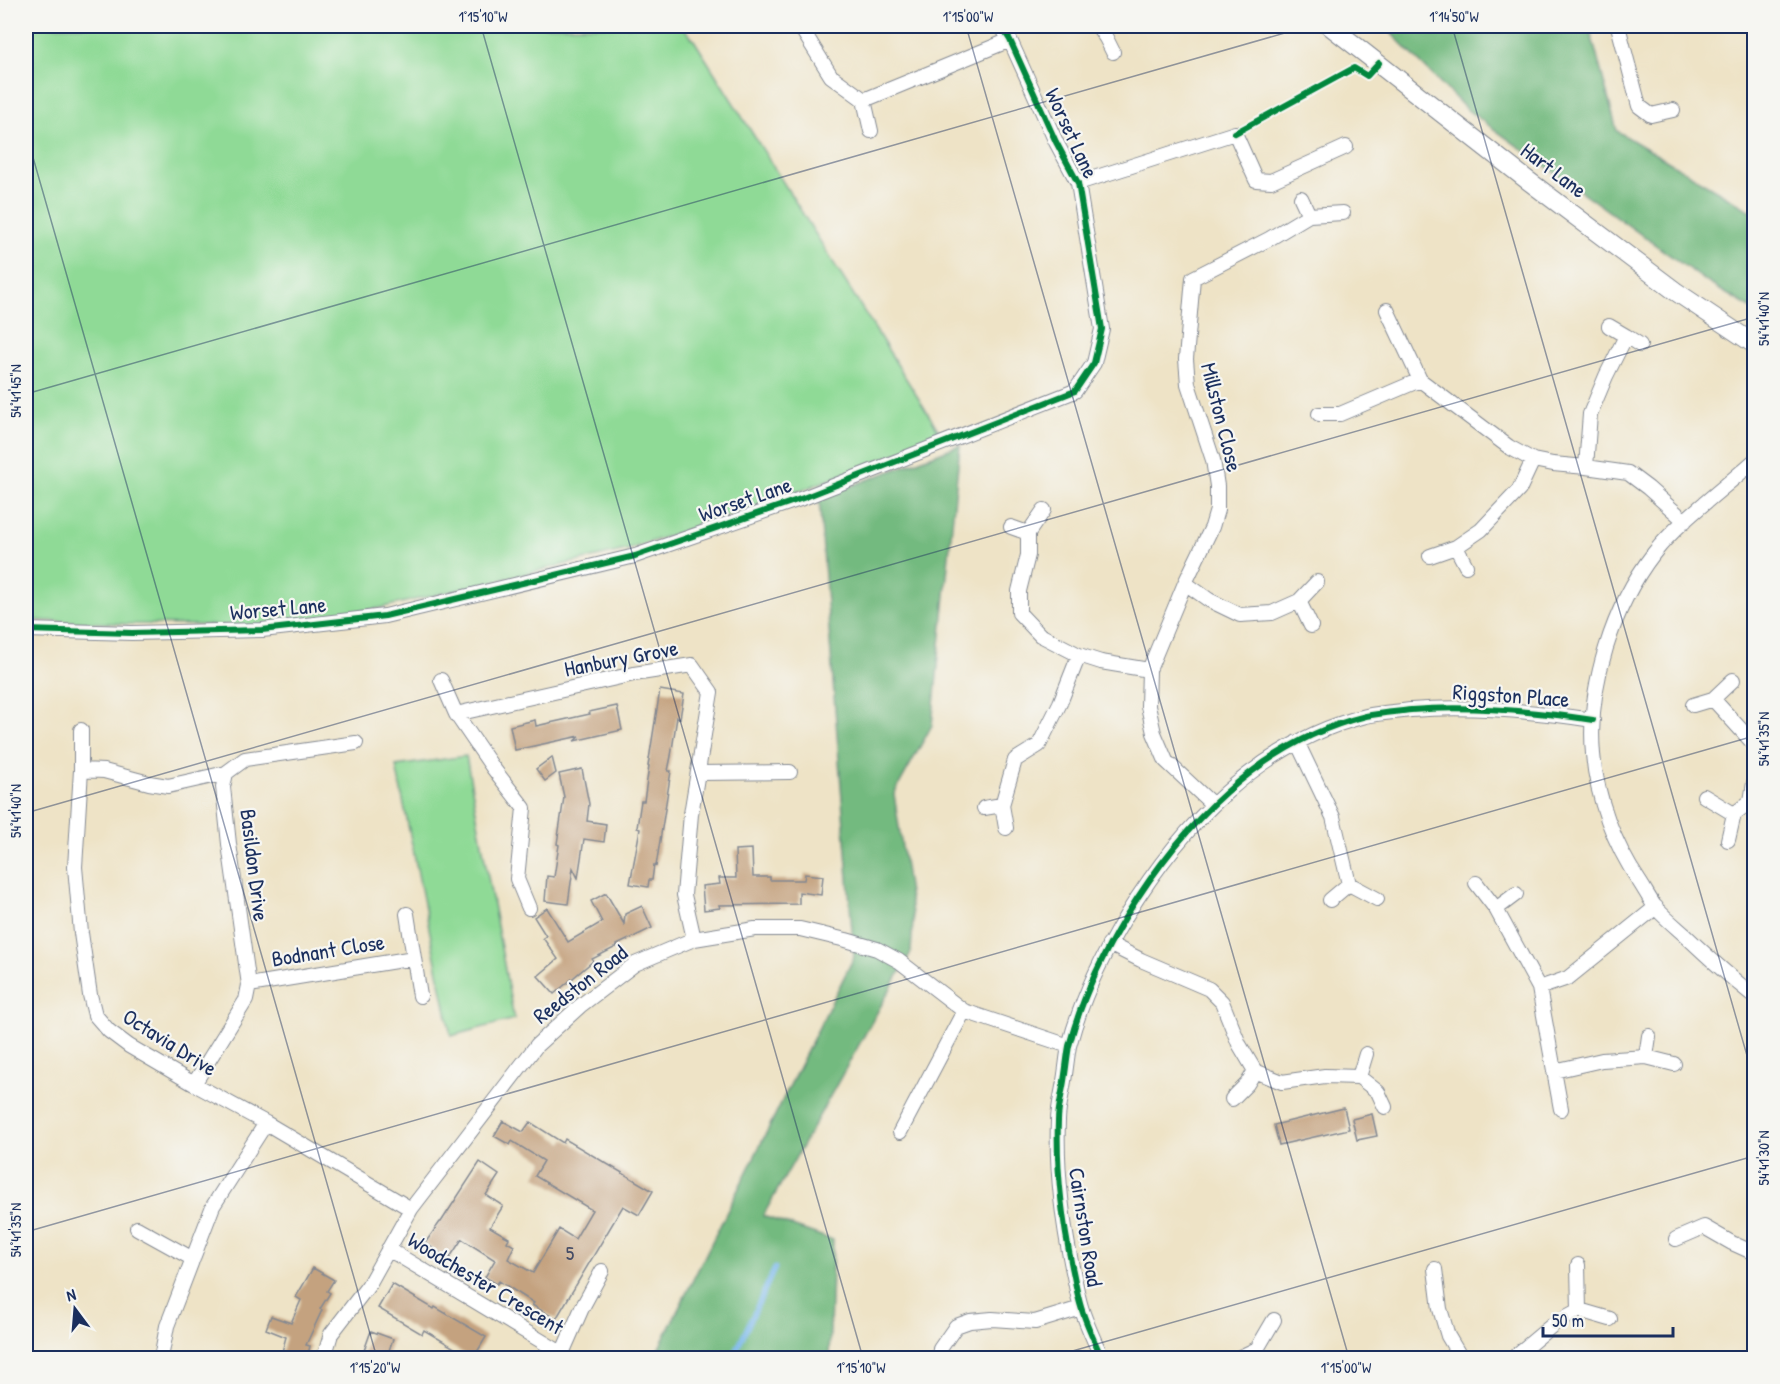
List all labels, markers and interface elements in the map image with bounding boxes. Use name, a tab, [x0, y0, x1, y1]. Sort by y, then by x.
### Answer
text: 1°15'10"W	[458, 6, 508, 27]
text: 1°15'00"W	[943, 6, 994, 27]
text: 1°14'50"W	[1429, 6, 1479, 27]
street label: Worset Lane	[1038, 83, 1106, 183]
street label: Hart Lane	[1515, 135, 1593, 205]
text: 54°41'40"N	[1753, 292, 1774, 346]
street label: Millston Close	[1194, 359, 1250, 475]
text: 54°41'45"N	[5, 364, 26, 418]
street label: Worset Lane	[695, 469, 796, 529]
street label: Worset Lane	[229, 589, 327, 627]
street label: Hanbury Grove	[562, 632, 681, 684]
street label: Riggston Place	[1452, 676, 1571, 714]
text: 54°41'35"N	[1753, 712, 1774, 766]
text: 54°41'40"N	[5, 784, 26, 838]
street label: Basildon Drive	[233, 807, 277, 923]
street label: Bodnant Close	[269, 926, 387, 974]
street label: Reedston Road	[527, 937, 634, 1030]
street label: Octavia Drive	[117, 1001, 223, 1083]
text: 54°41'30"N	[1753, 1131, 1774, 1185]
street label: Cairnston Road	[1062, 1165, 1110, 1289]
text: 54°41'35"N	[5, 1203, 26, 1257]
street label: Woodchester Crescent	[402, 1224, 570, 1342]
house number: 5	[566, 1239, 575, 1266]
north arrow	[45, 1279, 105, 1339]
text: N	[64, 1283, 78, 1306]
scale bar	[1543, 1300, 1674, 1338]
text: 50 m	[1552, 1308, 1584, 1333]
text: 1°15'20"W	[350, 1357, 401, 1378]
text: 1°15'10"W	[836, 1357, 886, 1378]
text: 1°15'00"W	[1321, 1357, 1372, 1378]

